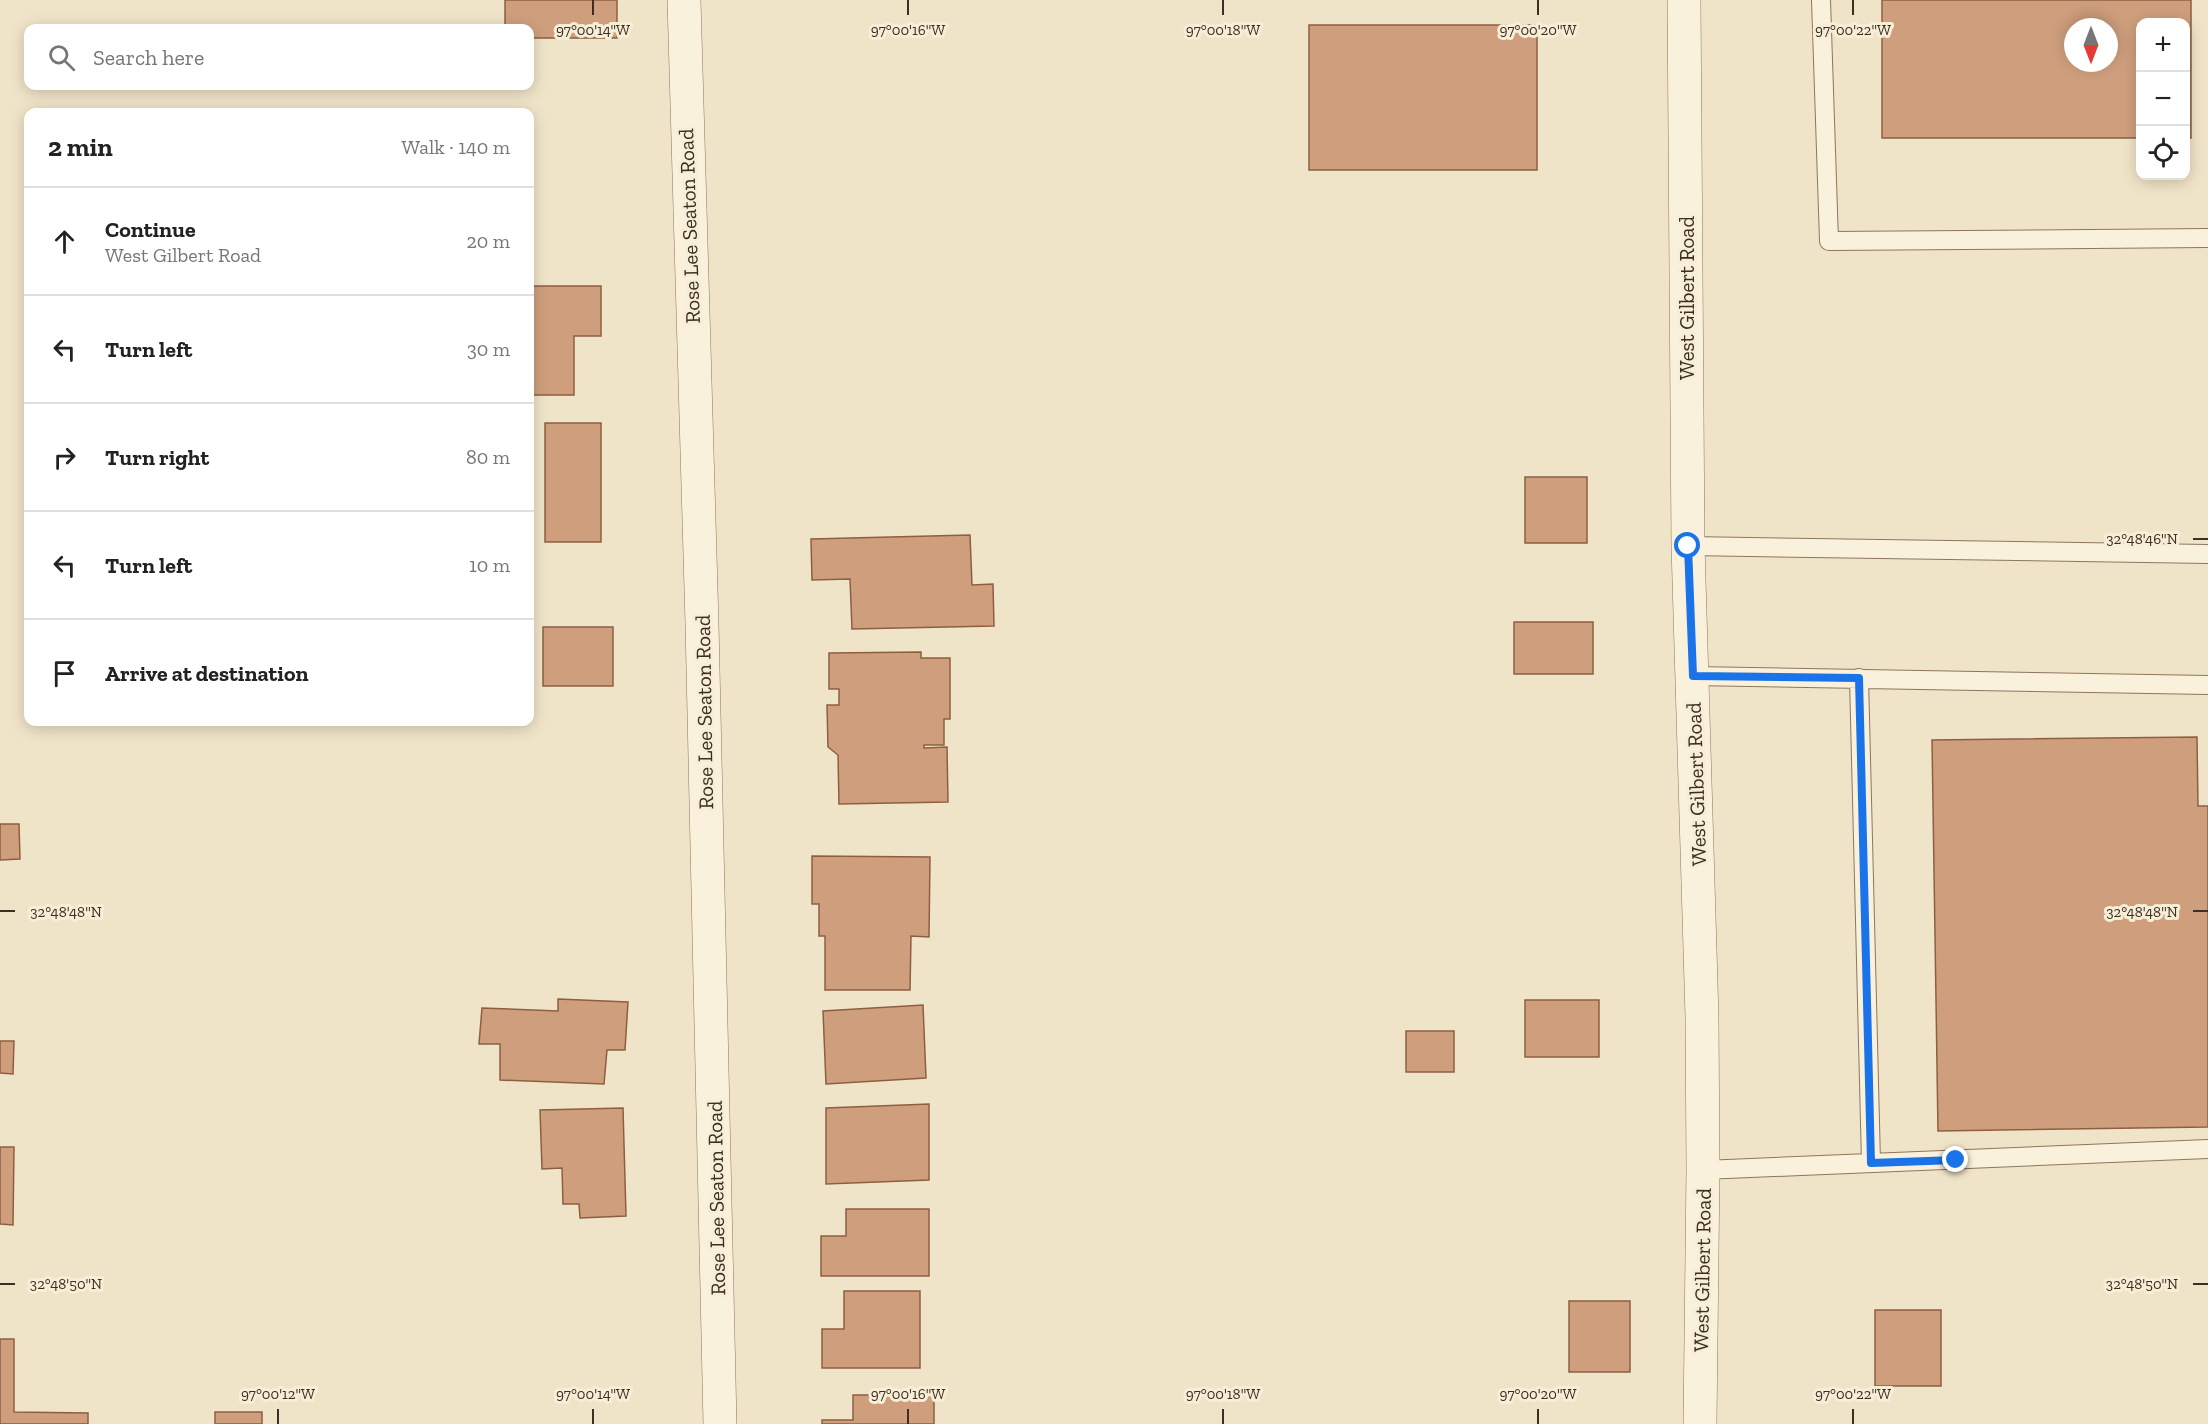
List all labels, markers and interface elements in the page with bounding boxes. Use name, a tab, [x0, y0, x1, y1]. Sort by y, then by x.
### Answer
north arrow	[2064, 18, 2118, 72]
map controls	[2136, 18, 2190, 180]
button: +	[2136, 18, 2190, 72]
text: 97°00'14"W	[556, 21, 630, 39]
text: 97°00'16"W	[871, 21, 945, 39]
text: 97°00'18"W	[1186, 21, 1260, 39]
text: 97°00'20"W	[1499, 21, 1577, 39]
text: 97°00'22"W	[1815, 21, 1891, 39]
search box	[24, 24, 534, 90]
icon: search	[45, 41, 78, 74]
text: Search here	[93, 44, 204, 71]
button: −	[2136, 72, 2190, 126]
button: locate	[2136, 126, 2190, 180]
street label: Rose Lee Seaton Road	[673, 128, 705, 324]
text: 2 min	[48, 131, 113, 163]
text: Walk · 140 m	[402, 135, 510, 159]
text: Continue	[105, 216, 196, 243]
street label: West Gilbert Road	[1674, 216, 1699, 380]
icon: ahead	[48, 225, 81, 258]
text: 20 m	[466, 229, 510, 253]
text: West Gilbert Road	[105, 243, 261, 267]
icon: left	[48, 333, 81, 366]
text: Turn left	[105, 336, 192, 363]
text: 30 m	[467, 337, 510, 361]
icon: right	[48, 441, 81, 474]
text: Turn right	[105, 444, 209, 471]
text: 80 m	[466, 445, 510, 469]
text: 32°48'46"N	[2106, 530, 2178, 548]
route start	[1674, 532, 1700, 558]
icon: left	[48, 549, 81, 582]
text: Turn left	[105, 552, 192, 579]
text: 10 m	[469, 553, 510, 577]
street label: Rose Lee Seaton Road	[690, 614, 718, 810]
icon: arrive	[48, 657, 81, 690]
text: Arrive at destination	[105, 660, 308, 687]
street label: West Gilbert Road	[1681, 701, 1711, 866]
text: 32°48'48"N	[30, 903, 102, 921]
text: 32°48'48"N	[2106, 903, 2178, 921]
street label: Rose Lee Seaton Road	[702, 1100, 730, 1296]
route end	[1942, 1146, 1968, 1172]
street label: West Gilbert Road	[1688, 1187, 1716, 1352]
text: 32°48'50"N	[30, 1275, 102, 1293]
text: 32°48'50"N	[2106, 1275, 2178, 1293]
text: 97°00'12"W	[241, 1385, 315, 1403]
text: 97°00'14"W	[556, 1385, 630, 1403]
text: 97°00'16"W	[871, 1385, 945, 1403]
text: 97°00'18"W	[1186, 1385, 1260, 1403]
text: 97°00'20"W	[1499, 1385, 1577, 1403]
text: 97°00'22"W	[1815, 1385, 1891, 1403]

